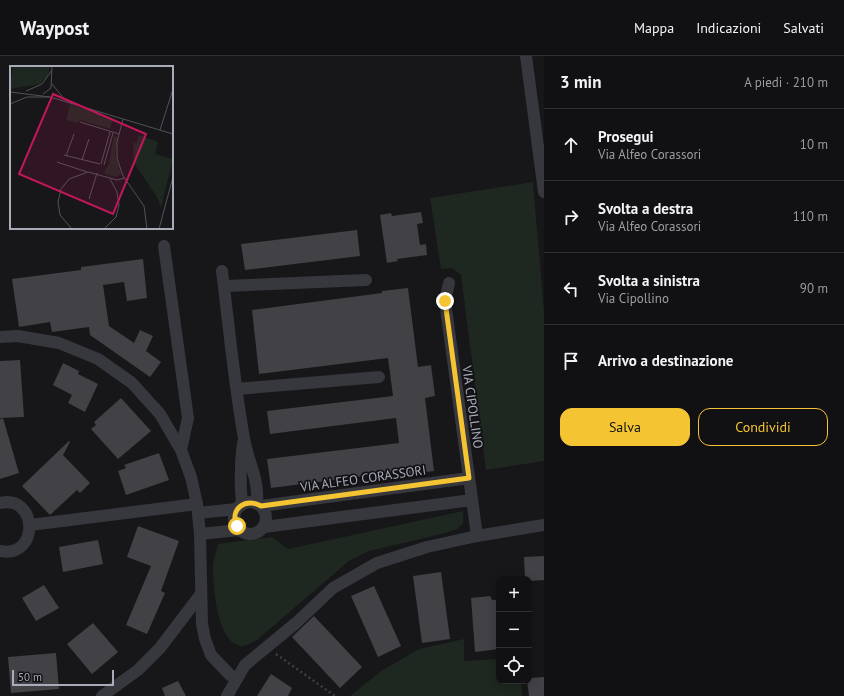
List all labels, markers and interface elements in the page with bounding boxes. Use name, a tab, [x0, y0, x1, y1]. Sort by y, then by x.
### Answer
text: Waypost	[20, 16, 89, 40]
text: Mappa	[634, 19, 674, 37]
text: Indicazioni	[696, 19, 761, 37]
text: Salvati	[783, 19, 824, 37]
inset map	[10, 66, 173, 229]
text: 3 min	[560, 71, 601, 93]
text: A piedi · 210 m	[744, 74, 828, 91]
text: Prosegui	[598, 127, 654, 146]
icon: ahead	[560, 134, 582, 156]
text: 10 m	[800, 136, 828, 153]
text: Via Alfeo Corassori	[598, 146, 701, 163]
text: Svolta a destra	[598, 199, 693, 218]
icon: right	[560, 206, 582, 228]
text: 110 m	[793, 208, 828, 225]
text: Via Alfeo Corassori	[598, 218, 701, 235]
text: Svolta a sinistra	[598, 271, 700, 290]
icon: left	[560, 278, 582, 300]
text: 90 m	[800, 280, 828, 297]
text: Via Cipollino	[598, 290, 669, 307]
route end	[436, 292, 454, 310]
icon: arrive	[560, 350, 582, 372]
text: Arrivo a destinazione	[598, 351, 733, 370]
street label: VIA CIPOLLINO	[458, 363, 487, 450]
button: Salva	[560, 408, 690, 446]
button: Condividi	[698, 408, 828, 446]
street label: VIA ALFEO CORASSORI	[298, 461, 427, 496]
route start	[228, 517, 246, 535]
map controls	[496, 576, 532, 684]
button: +	[496, 576, 532, 612]
button: −	[496, 612, 532, 648]
button: locate	[496, 648, 532, 684]
scale bar	[12, 668, 114, 687]
text: 50 m	[18, 670, 42, 684]

